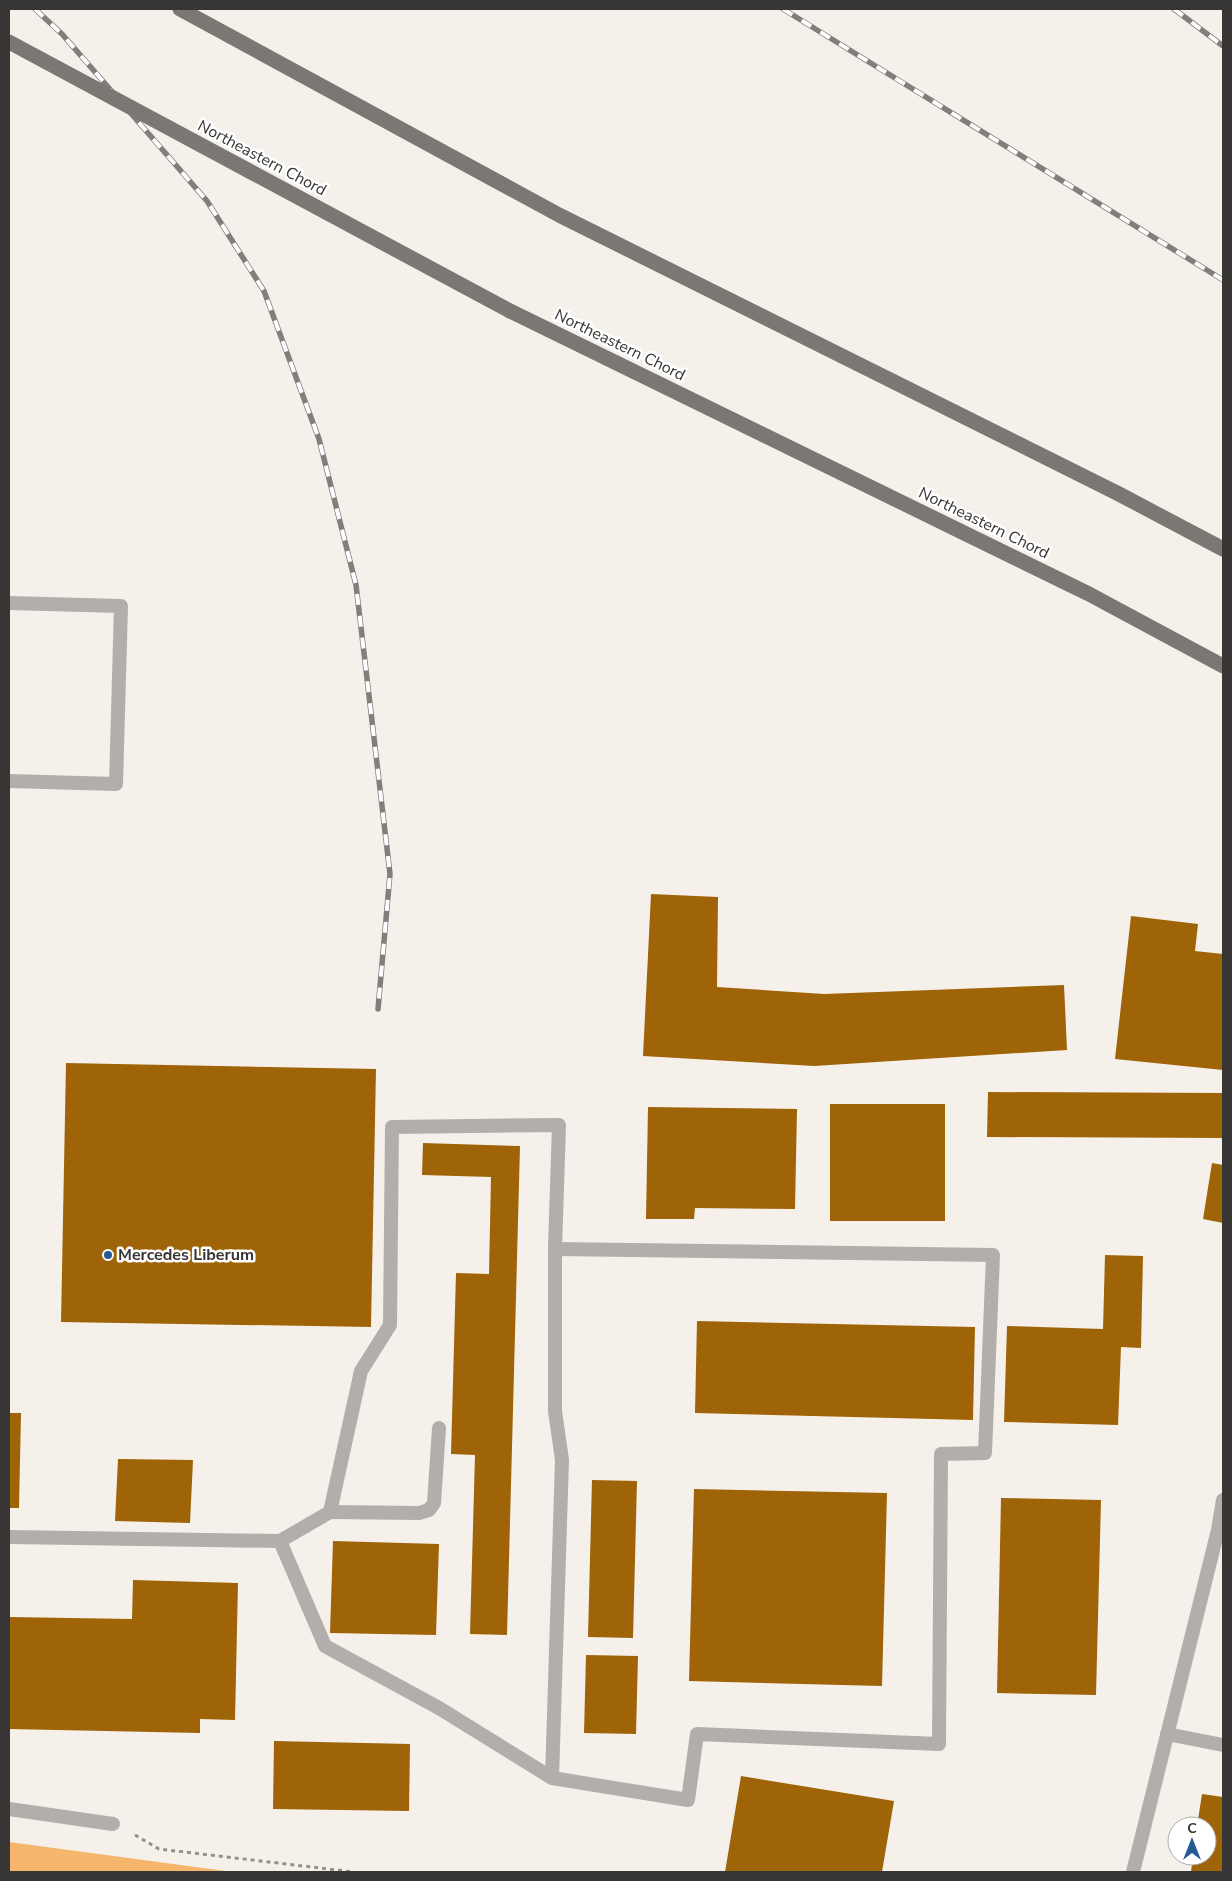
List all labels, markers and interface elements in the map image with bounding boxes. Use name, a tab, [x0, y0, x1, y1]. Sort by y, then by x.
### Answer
street label: Northeastern Chord	[194, 115, 330, 201]
street label: Northeastern Chord	[551, 304, 689, 386]
street label: Northeastern Chord	[915, 482, 1053, 564]
place label: Mercedes Liberum	[118, 1244, 254, 1266]
marker: Mercedes Liberum	[102, 1249, 114, 1261]
north arrow	[1167, 1816, 1217, 1866]
text: С	[1187, 1819, 1197, 1838]

